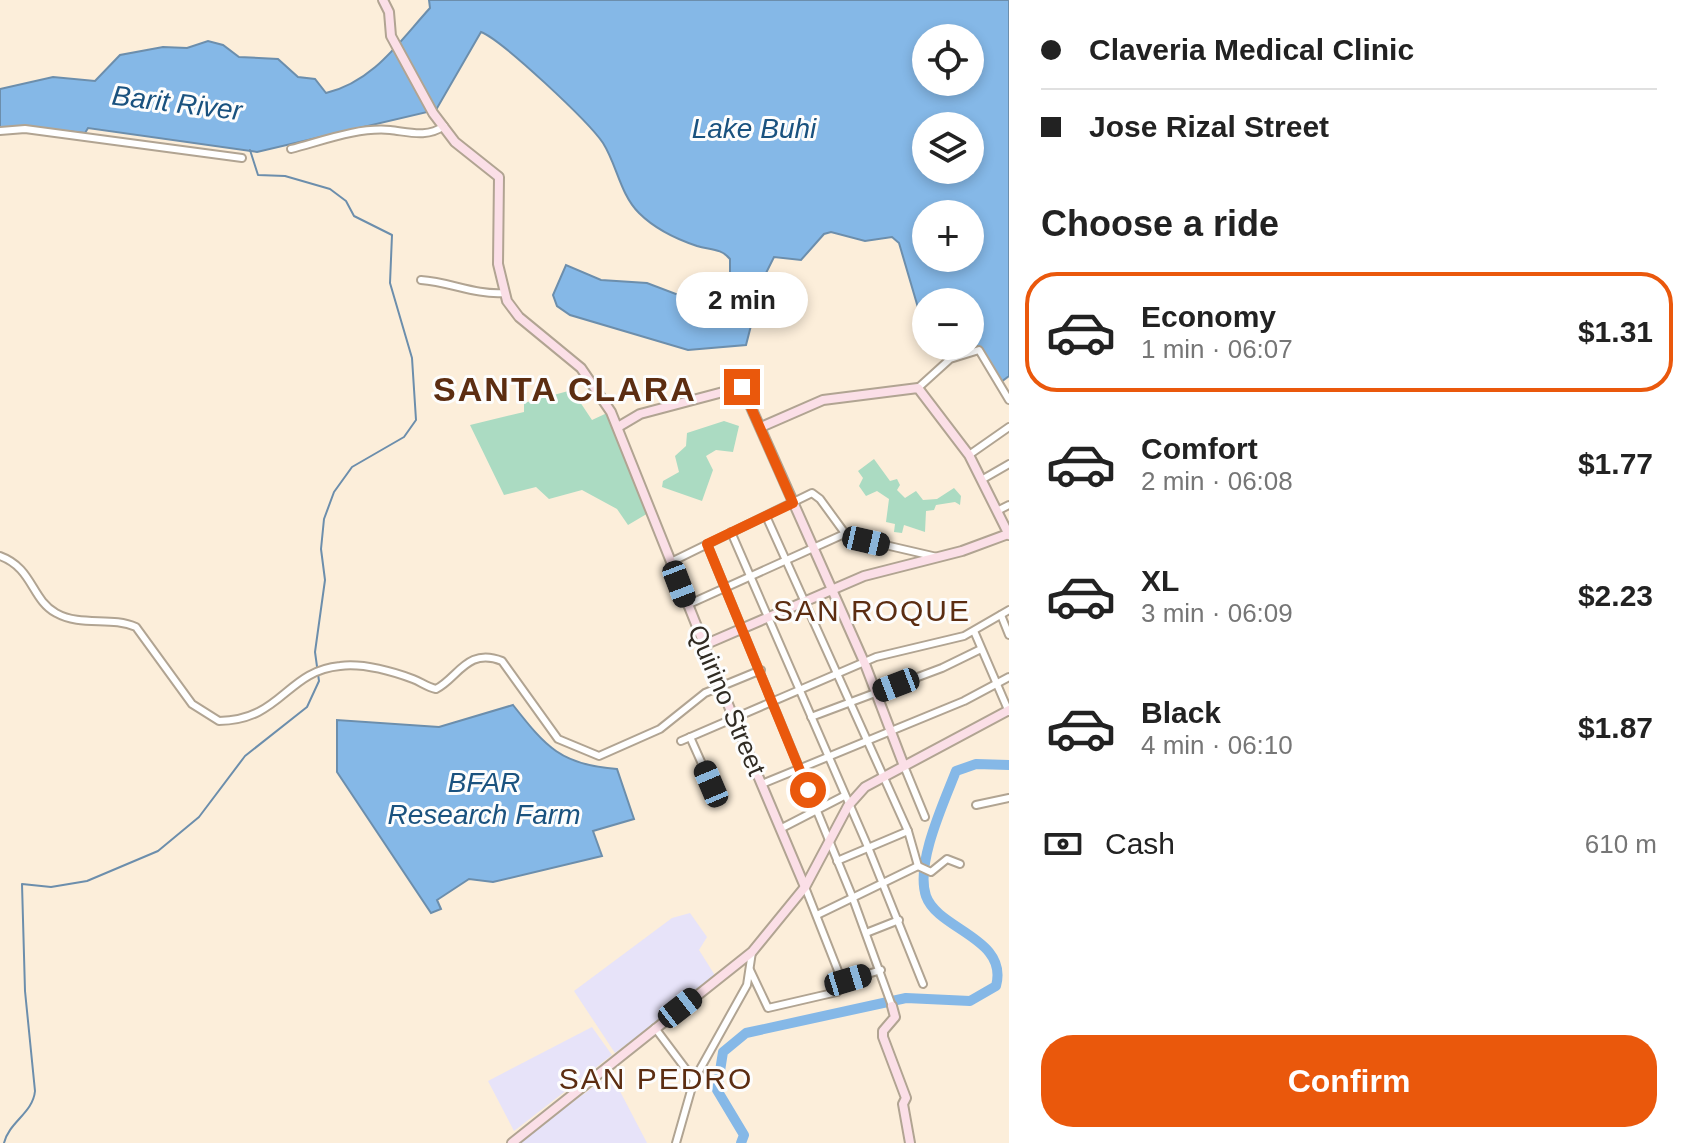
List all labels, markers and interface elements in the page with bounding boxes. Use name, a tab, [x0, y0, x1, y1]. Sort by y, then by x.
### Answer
map controls	[912, 24, 984, 360]
button: locate	[912, 24, 984, 96]
text: Claveria Medical Clinic	[1089, 33, 1414, 66]
water label: Barit River	[110, 80, 245, 127]
text: Jose Rizal Street	[1089, 110, 1329, 143]
button: layers	[912, 112, 984, 184]
water label: Lake Buhi	[692, 113, 817, 144]
button: +	[912, 200, 984, 272]
text: Choose a ride	[1041, 203, 1279, 244]
callout: 2 min	[676, 271, 808, 327]
text: 2 min	[708, 285, 776, 315]
button: −	[912, 288, 984, 360]
icon: car	[1045, 296, 1117, 368]
text: Economy	[1141, 300, 1276, 333]
text: $1.31	[1578, 315, 1653, 348]
text: 1 min · 06:07	[1141, 334, 1293, 364]
route end	[724, 369, 760, 405]
district label: SANTA CLARA	[433, 370, 697, 408]
icon: car	[1045, 428, 1117, 500]
text: Comfort	[1141, 432, 1258, 465]
text: $1.77	[1578, 447, 1653, 480]
text: 2 min · 06:08	[1141, 466, 1293, 496]
car	[840, 524, 892, 558]
car	[659, 557, 699, 611]
icon: car	[1045, 560, 1117, 632]
text: XL	[1141, 564, 1179, 597]
text: $2.23	[1578, 579, 1653, 612]
district label: SAN ROQUE	[773, 594, 971, 627]
text: 3 min · 06:09	[1141, 598, 1293, 628]
street label: Quirino Street	[682, 620, 772, 780]
car	[869, 665, 923, 705]
icon: car	[1045, 692, 1117, 764]
text: Black	[1141, 696, 1221, 729]
text: $1.87	[1578, 711, 1653, 744]
text: 4 min · 06:10	[1141, 730, 1293, 760]
car	[691, 757, 731, 811]
water label: BFAR Research Farm	[388, 767, 580, 830]
route start	[790, 772, 826, 808]
icon: cash	[1041, 822, 1085, 866]
text: Cash	[1105, 827, 1175, 860]
text: 610 m	[1585, 829, 1657, 859]
car	[822, 962, 874, 998]
car	[654, 984, 706, 1032]
button: Confirm	[1041, 1035, 1657, 1127]
district label: SAN PEDRO	[559, 1062, 753, 1095]

